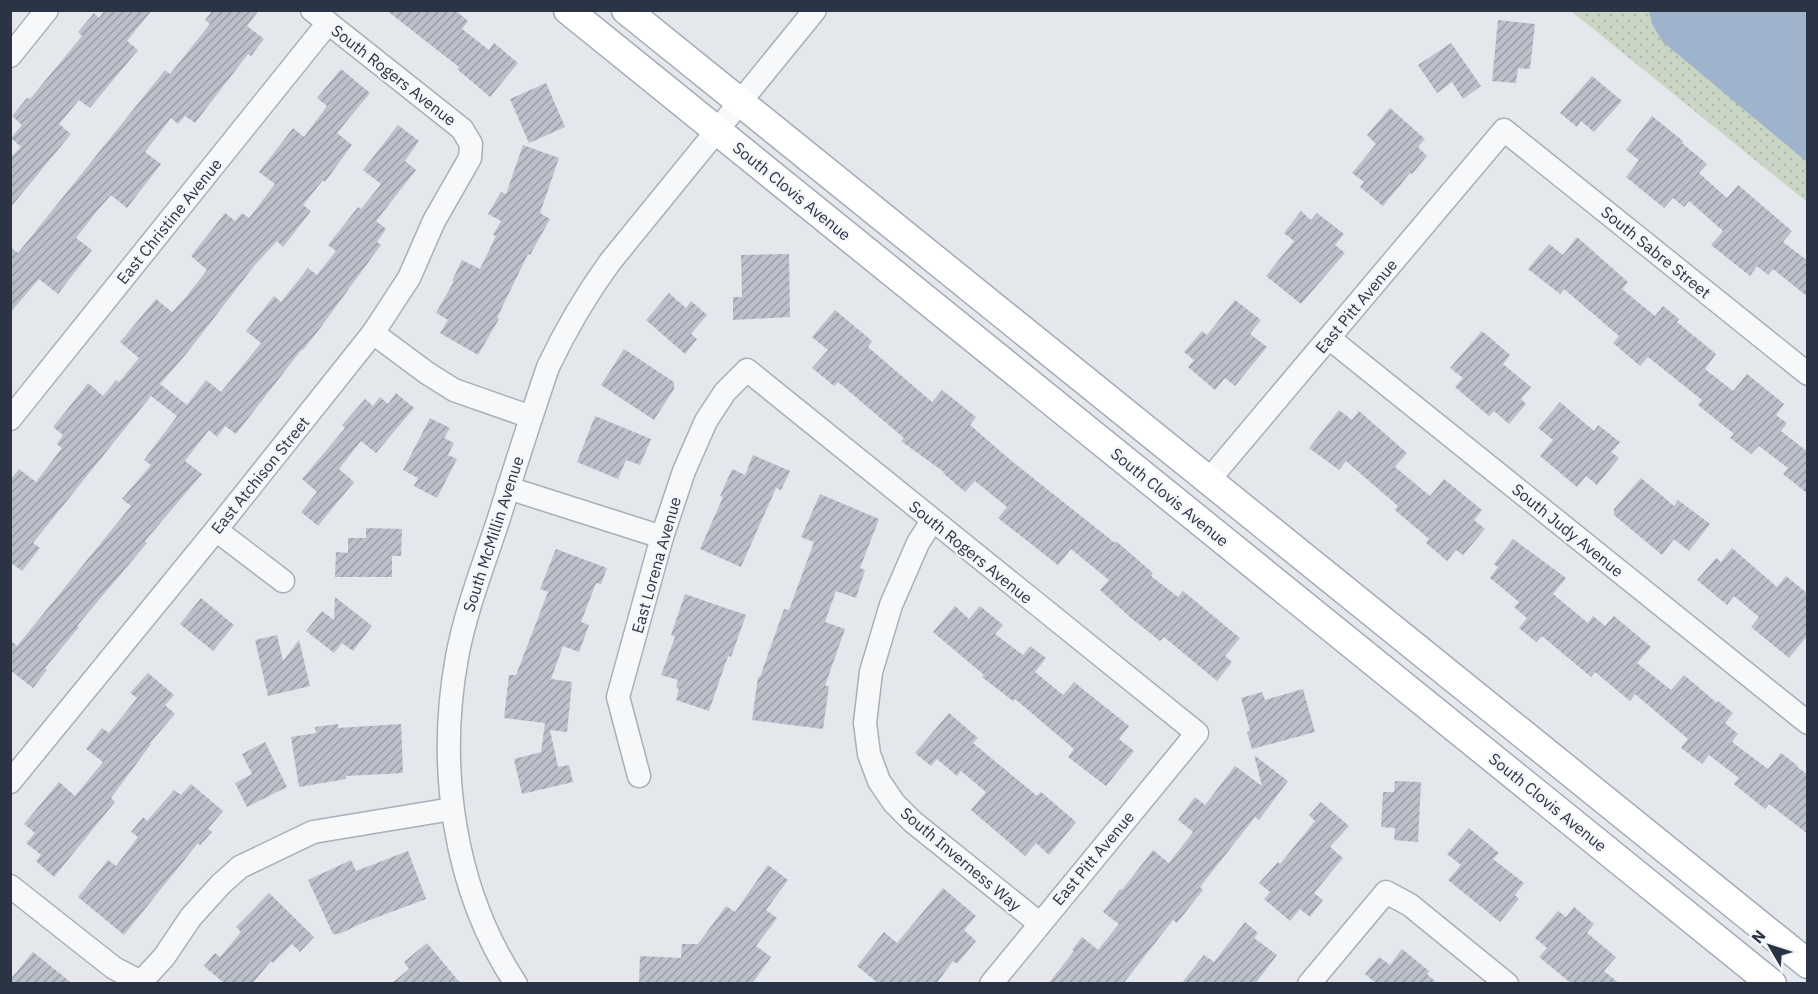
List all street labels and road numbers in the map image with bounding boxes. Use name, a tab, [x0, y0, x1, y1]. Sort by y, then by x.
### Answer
street label: South Rogers Avenue	[328, 20, 461, 130]
street label: South Clovis Avenue	[729, 137, 855, 245]
street label: East Christine Avenue	[112, 154, 226, 288]
street label: South Sabre Street	[1597, 202, 1715, 302]
street label: East Pitt Avenue	[1311, 255, 1401, 357]
street label: East Atchison Street	[206, 412, 314, 538]
street label: South Clovis Avenue	[1107, 443, 1233, 551]
street label: South McMillin Avenue	[458, 453, 528, 614]
street label: South Judy Avenue	[1508, 479, 1628, 581]
street label: East Lorena Avenue	[627, 494, 685, 636]
street label: South Rogers Avenue	[905, 496, 1037, 608]
street label: South Clovis Avenue	[1485, 748, 1611, 856]
street label: South Inverness Way	[897, 803, 1025, 915]
street label: East Pitt Avenue	[1048, 807, 1138, 909]

